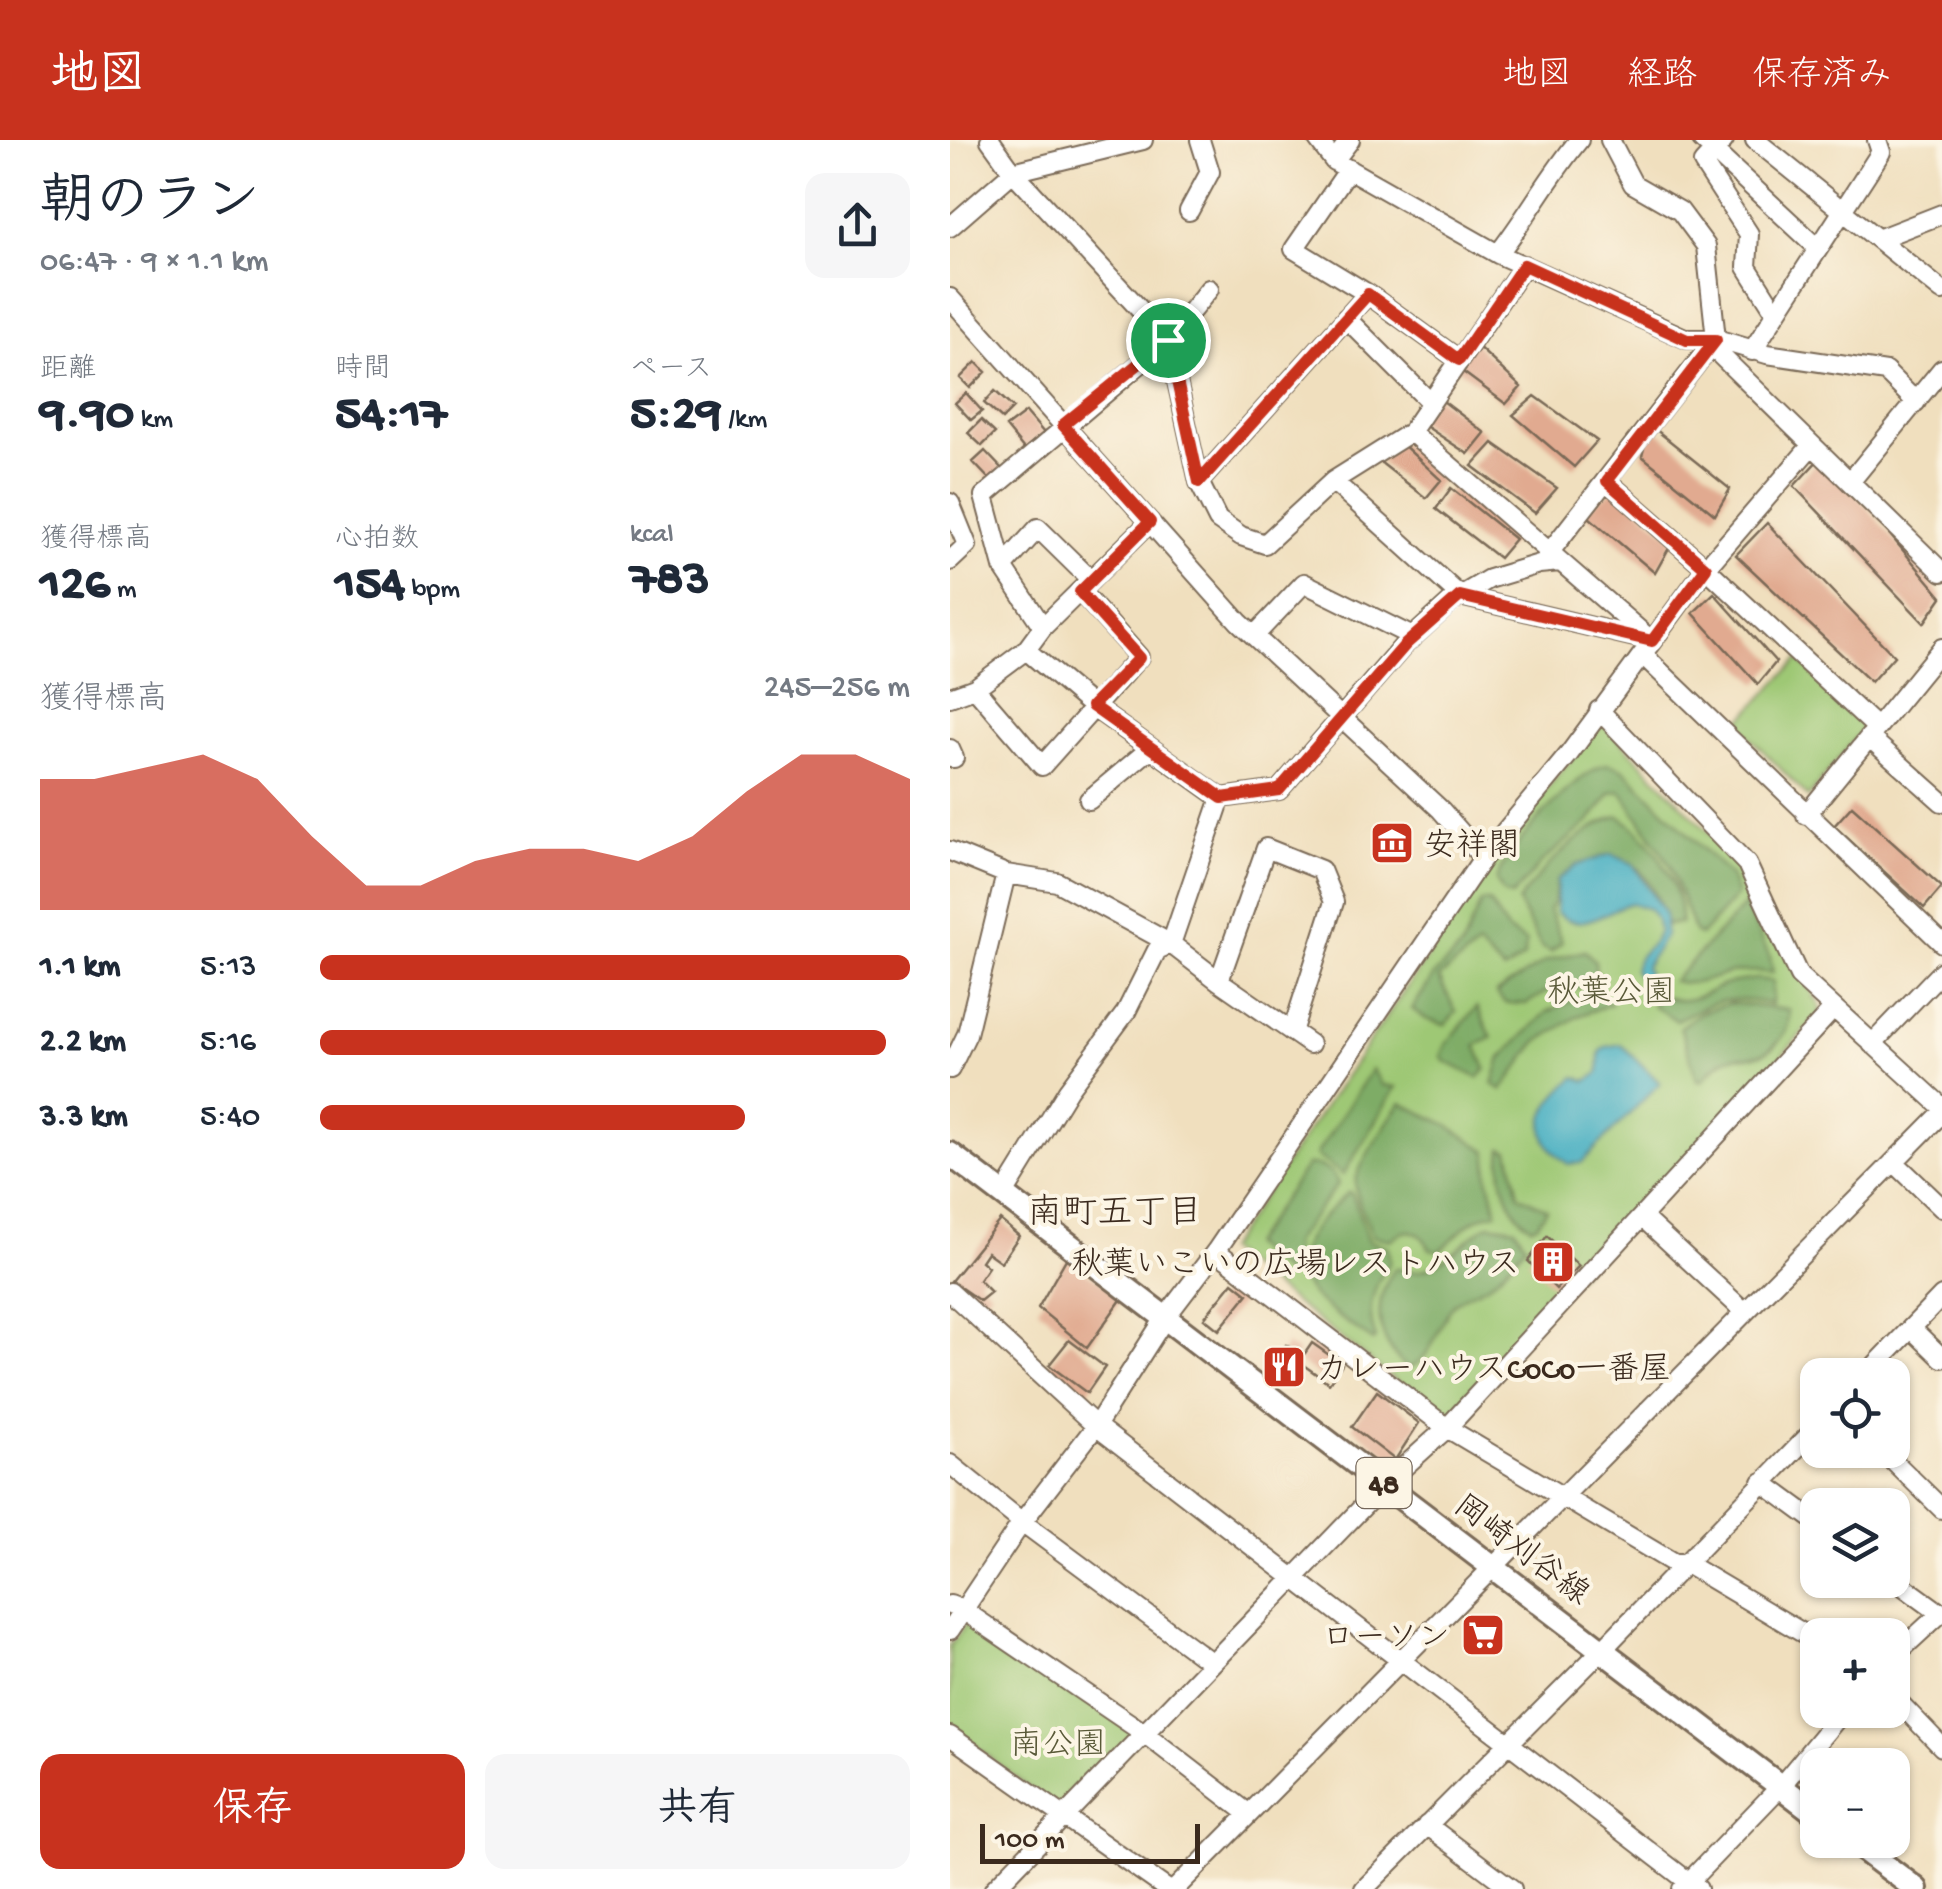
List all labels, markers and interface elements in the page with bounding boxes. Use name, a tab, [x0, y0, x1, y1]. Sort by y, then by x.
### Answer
text: 地図	[50, 51, 146, 108]
text: 地図	[1502, 57, 1572, 98]
text: 経路	[1627, 57, 1697, 98]
text: 保存済み	[1752, 57, 1892, 98]
button: share	[805, 173, 910, 278]
text: 朝のラン	[40, 174, 260, 238]
text: 06:47 · 9 × 1.1 km	[40, 244, 269, 282]
pin	[1126, 298, 1211, 383]
icon: arrive	[1141, 313, 1196, 368]
text: 距離	[40, 354, 96, 387]
text: 時間	[335, 354, 391, 387]
text: ペース	[630, 354, 712, 387]
text: 9.90	[40, 387, 134, 446]
text: 54:17	[335, 387, 447, 446]
text: 5:29	[630, 387, 722, 446]
text: km	[134, 404, 173, 437]
text: /km	[722, 404, 767, 437]
text: kcal	[630, 519, 674, 552]
text: 獲得標高	[40, 524, 152, 557]
text: 心拍数	[335, 524, 419, 557]
text: 783	[630, 552, 709, 611]
text: 126	[40, 557, 110, 616]
text: 154	[335, 557, 405, 616]
text: m	[110, 574, 137, 607]
text: bpm	[405, 574, 460, 607]
text: 245–256 m	[764, 670, 910, 708]
text: 獲得標高	[40, 682, 168, 720]
museum icon: 安祥閣	[1369, 820, 1415, 866]
place label: 安祥閣	[1424, 828, 1520, 867]
text: 1.1 km	[40, 949, 120, 987]
text: 5:13	[200, 949, 256, 987]
park label: 秋葉公園	[1547, 975, 1675, 1014]
text: 2.2 km	[40, 1024, 126, 1062]
text: 5:16	[200, 1024, 256, 1062]
text: 3.3 km	[40, 1099, 128, 1137]
text: 5:40	[200, 1099, 260, 1137]
district label: 南町五丁目	[1027, 1193, 1203, 1236]
building icon: 秋葉いこいの広場レストハウス	[1530, 1239, 1576, 1285]
place label: 秋葉いこいの広場レストハウス	[1071, 1247, 1520, 1286]
restaurant icon: カレーハウスCoCo一番屋	[1261, 1344, 1307, 1390]
place label: カレーハウスCoCo一番屋	[1316, 1352, 1671, 1391]
map controls	[1800, 1358, 1910, 1858]
button: locate	[1800, 1358, 1910, 1468]
road number: 48	[1356, 1458, 1412, 1508]
street label: 岡崎刈谷線	[1445, 1488, 1596, 1615]
button: layers	[1800, 1488, 1910, 1598]
supermarket icon: ローソン	[1460, 1612, 1506, 1658]
button: +	[1800, 1618, 1910, 1728]
place label: ローソン	[1322, 1621, 1450, 1659]
park label: 南公園	[1010, 1726, 1106, 1766]
button: −	[1800, 1748, 1910, 1858]
button: 保存	[40, 1754, 465, 1869]
button: 共有	[485, 1754, 910, 1869]
scale bar	[980, 1819, 1200, 1864]
text: 100 m	[995, 1825, 1065, 1858]

